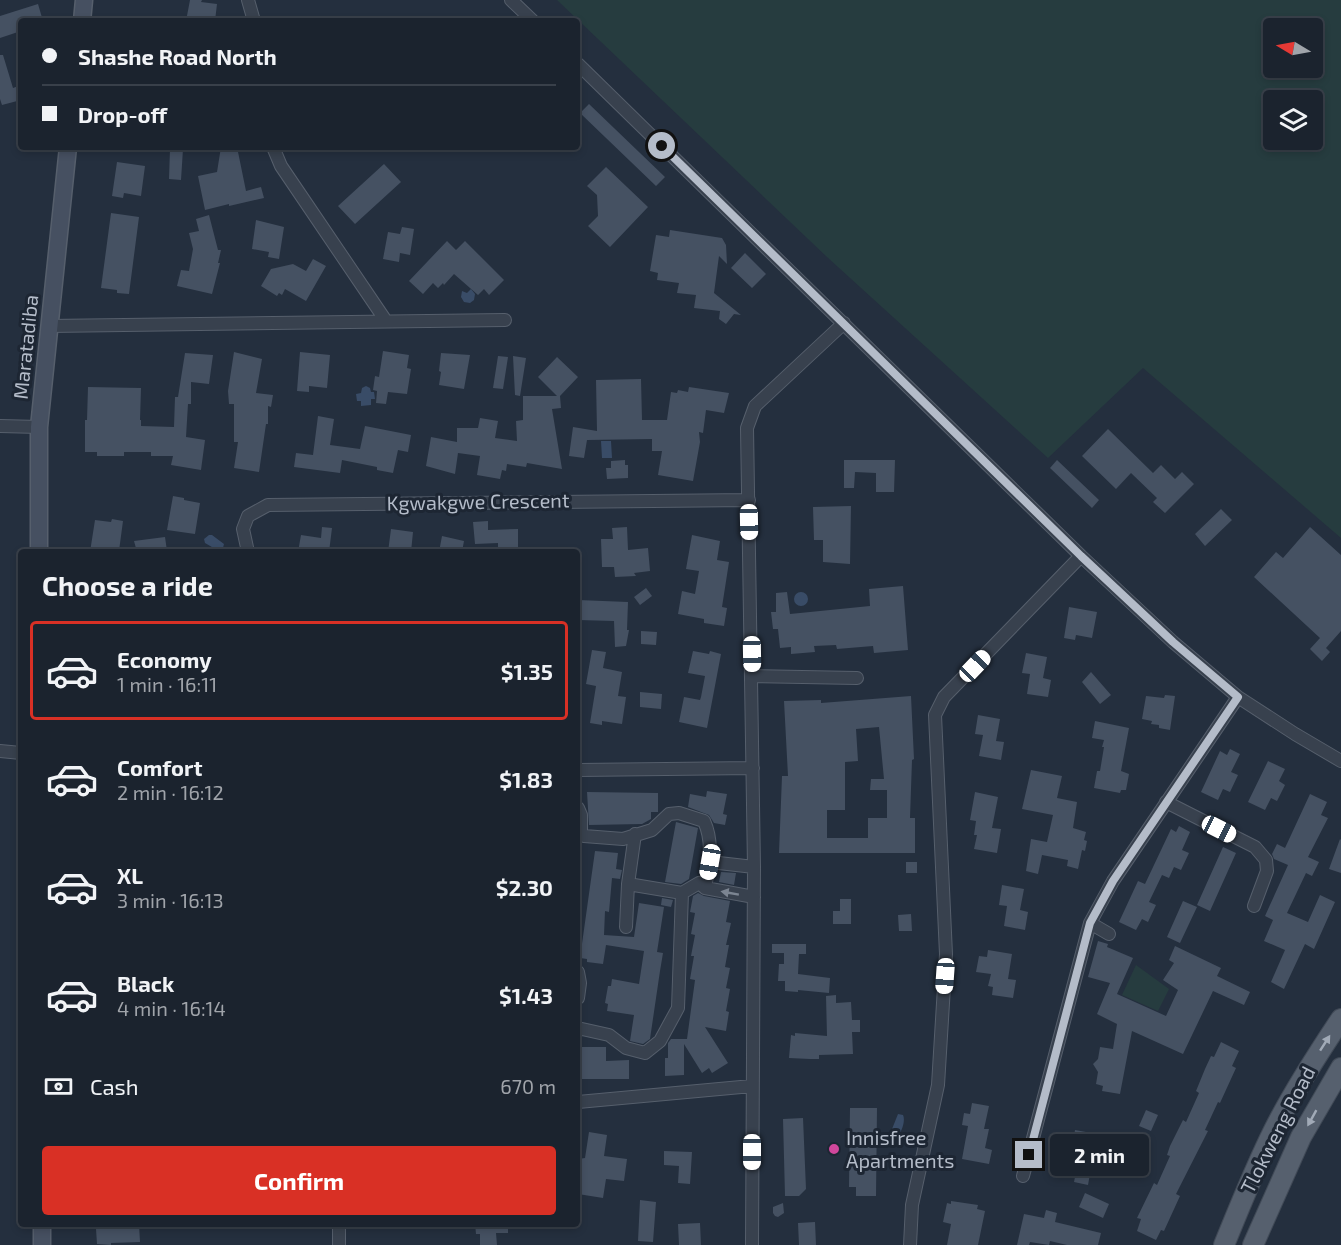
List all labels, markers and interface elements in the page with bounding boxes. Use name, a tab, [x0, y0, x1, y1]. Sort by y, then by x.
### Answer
north arrow	[1263, 18, 1323, 78]
map controls	[1263, 18, 1323, 150]
text: Shashe Road North	[78, 43, 277, 69]
button: layers	[1263, 90, 1323, 150]
text: Drop-off	[78, 101, 167, 127]
route start	[648, 132, 675, 159]
street label: Maratadiba	[8, 293, 42, 400]
street label: Kgwakgwe Crescent	[386, 487, 570, 515]
car	[740, 504, 758, 540]
text: Choose a ride	[42, 569, 213, 601]
car	[743, 636, 761, 672]
icon: car	[45, 644, 99, 698]
text: Economy	[117, 646, 212, 672]
car	[956, 647, 994, 685]
text: $1.35	[501, 658, 553, 684]
text: 1 min · 16:11	[117, 672, 217, 696]
icon: car	[45, 752, 99, 806]
text: Comfort	[117, 754, 202, 780]
text: $1.83	[499, 766, 553, 792]
text: 2 min · 16:12	[117, 780, 224, 804]
car	[1199, 813, 1239, 845]
car	[698, 843, 722, 881]
icon: car	[45, 860, 99, 914]
text: XL	[117, 862, 143, 888]
text: $2.30	[496, 874, 553, 900]
text: 3 min · 16:13	[117, 888, 224, 912]
one-way arrow	[720, 888, 739, 897]
car	[935, 957, 955, 995]
icon: car	[45, 968, 99, 1022]
text: Black	[117, 970, 174, 996]
text: $1.43	[499, 982, 553, 1008]
text: 4 min · 16:14	[117, 996, 226, 1020]
one-way arrow	[1320, 1035, 1331, 1051]
street label: Tlokweng Road	[1235, 1062, 1319, 1197]
icon: cash	[42, 1070, 75, 1103]
text: Cash	[90, 1073, 139, 1099]
text: 670 m	[500, 1074, 556, 1098]
one-way arrow	[1307, 1110, 1317, 1127]
place label: Innisfree Apartments	[846, 1125, 954, 1172]
car	[743, 1134, 761, 1170]
callout: 2 min	[1050, 1134, 1149, 1176]
route end	[1015, 1141, 1042, 1168]
marker: Innisfree Apartments	[827, 1142, 841, 1156]
text: 2 min	[1074, 1143, 1125, 1167]
button: Confirm	[42, 1146, 556, 1215]

